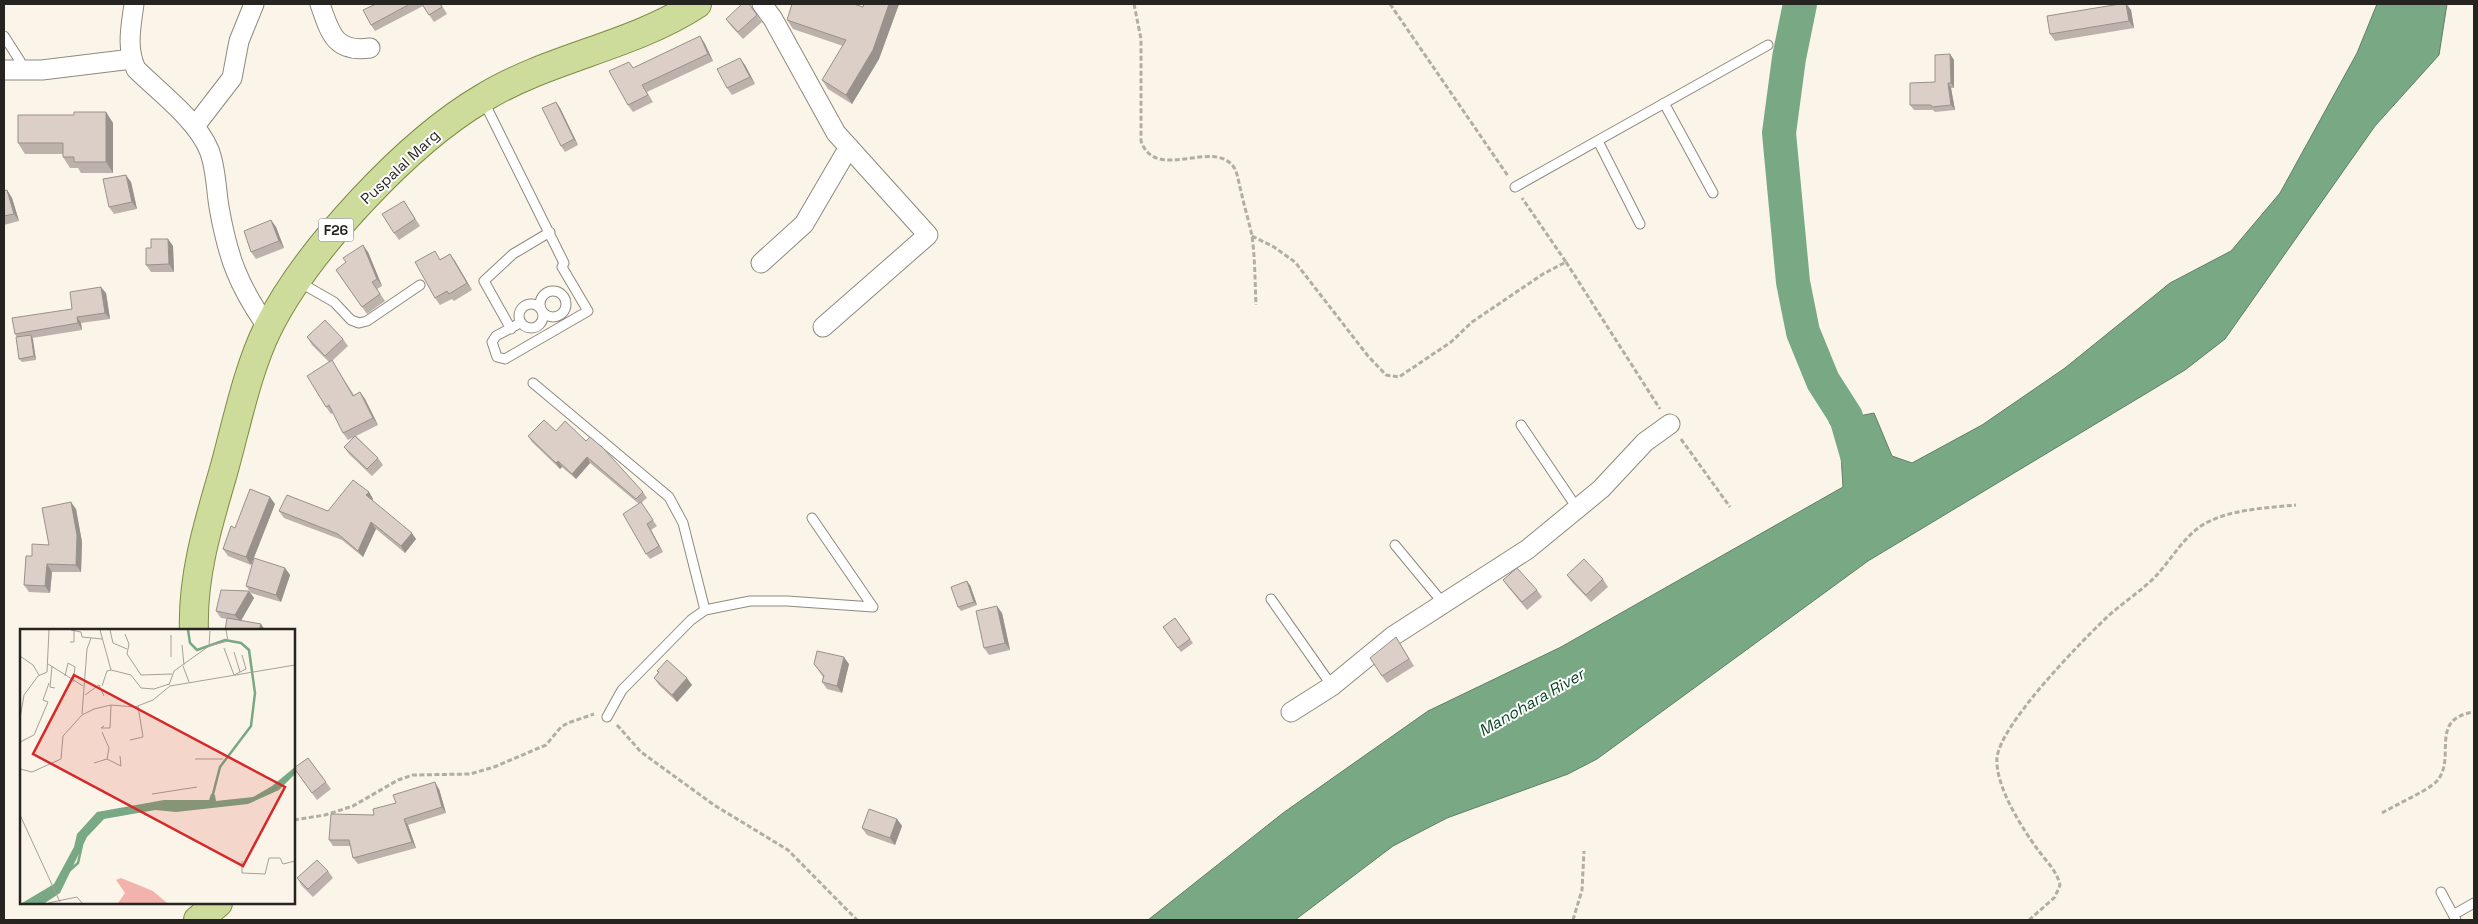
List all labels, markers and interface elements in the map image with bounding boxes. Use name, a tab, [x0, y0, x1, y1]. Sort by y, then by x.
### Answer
street label: Puspalal Marg	[356, 125, 443, 208]
road number: F26	[318, 218, 354, 242]
inset map	[20, 629, 295, 904]
water label: Manohara River	[1475, 663, 1590, 741]

